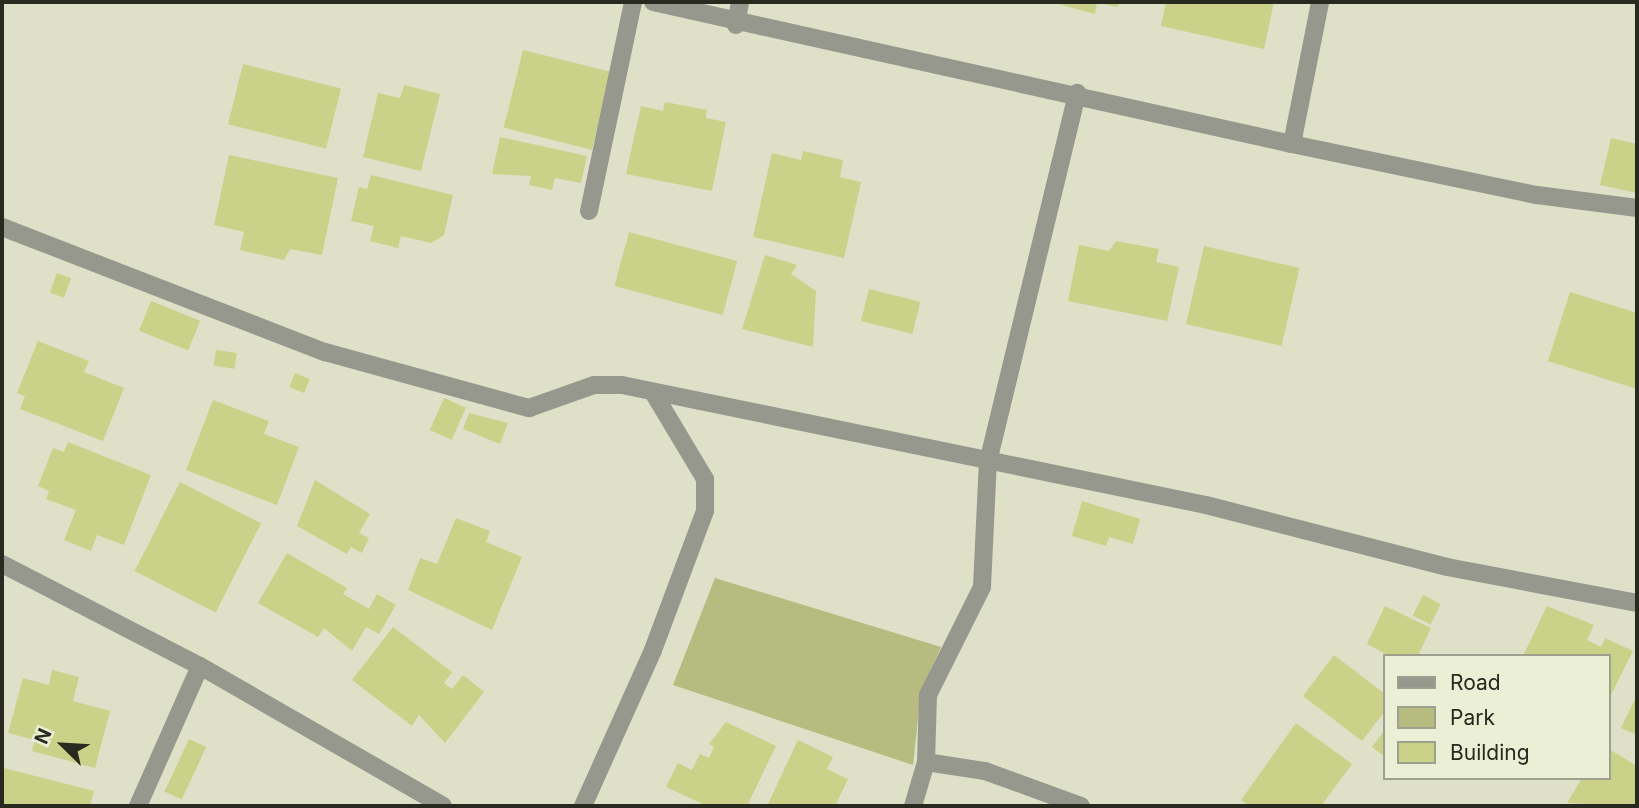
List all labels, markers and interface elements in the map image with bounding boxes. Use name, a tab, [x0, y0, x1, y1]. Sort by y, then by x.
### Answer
legend	[1384, 654, 1611, 780]
text: Road	[1450, 670, 1501, 695]
text: Park	[1450, 705, 1495, 730]
north arrow	[28, 710, 98, 780]
text: N	[30, 725, 57, 748]
text: Building	[1450, 740, 1530, 765]

